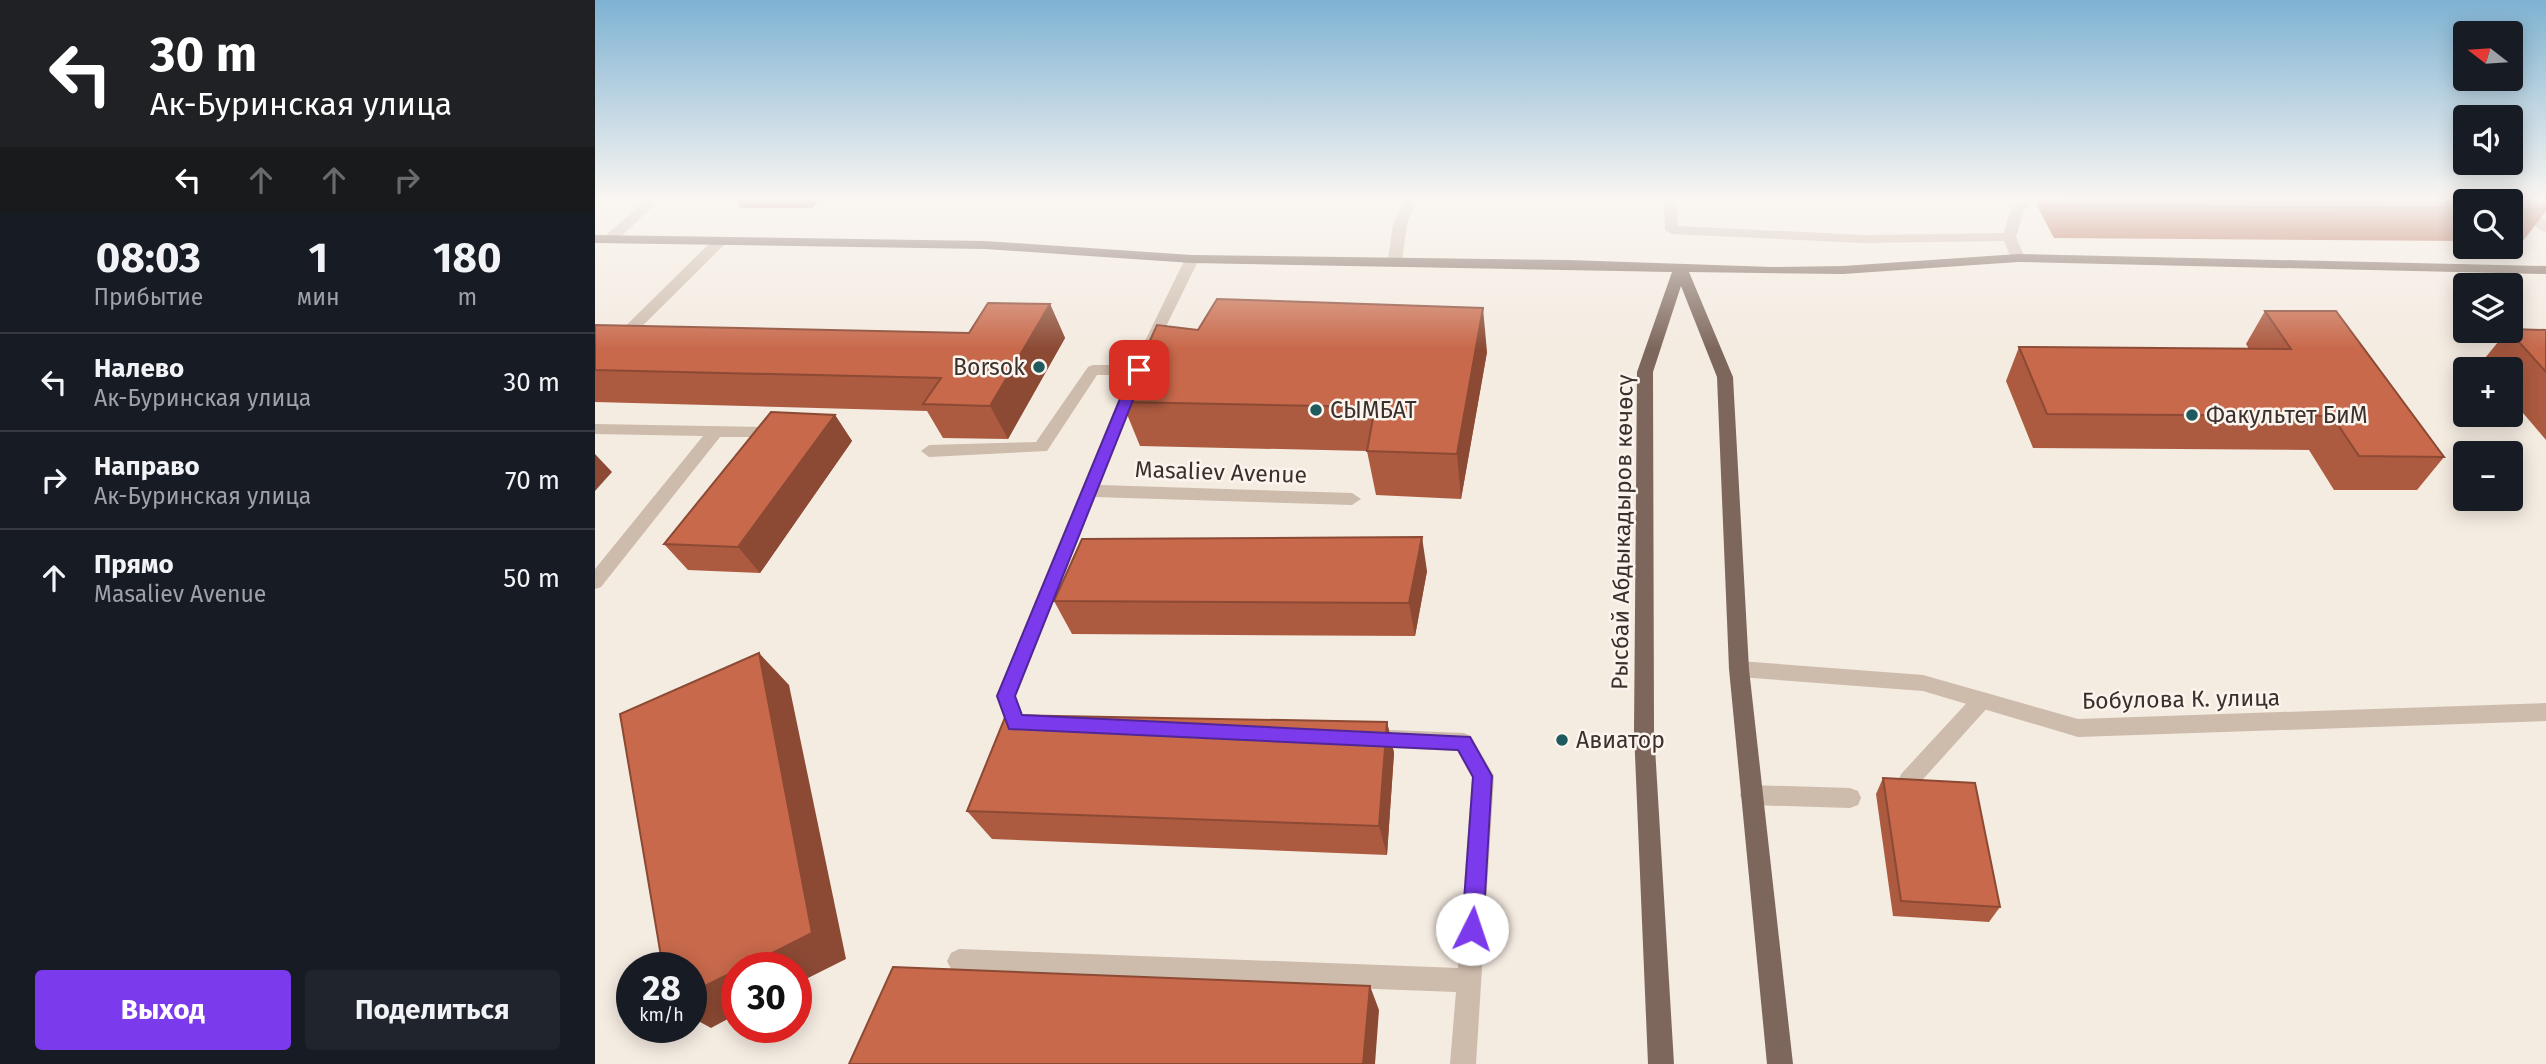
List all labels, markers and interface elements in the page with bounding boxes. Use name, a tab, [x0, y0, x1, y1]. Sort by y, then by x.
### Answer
north arrow	[2453, 21, 2523, 91]
map controls	[2453, 21, 2523, 511]
text: 30 m	[150, 25, 257, 84]
icon: left	[35, 28, 126, 119]
text: Ак-Буринская улица	[150, 85, 452, 123]
button: sound	[2453, 105, 2523, 175]
icon: left	[169, 161, 207, 199]
icon: ahead	[242, 161, 280, 199]
icon: ahead	[315, 161, 353, 199]
icon: right	[388, 161, 426, 199]
button: search	[2453, 189, 2523, 259]
text: 08:03	[96, 233, 201, 283]
text: 1	[308, 233, 328, 283]
text: 180	[433, 233, 502, 283]
button: layers	[2453, 273, 2523, 343]
text: Прибытие	[93, 283, 203, 311]
text: мин	[297, 283, 340, 311]
text: m	[457, 283, 477, 311]
pin	[1109, 340, 1169, 400]
icon: arrive	[1120, 351, 1158, 389]
text: Налево	[94, 353, 184, 384]
place label: Borsok	[953, 353, 1025, 381]
button: +	[2453, 357, 2523, 427]
marker: Borsok	[1031, 359, 1047, 375]
icon: left	[35, 363, 73, 401]
text: 30 m	[503, 367, 560, 398]
street label: Рысбай Абдыкадыров көчөсү	[1605, 373, 1639, 690]
text: Ак-Буринская улица	[94, 384, 311, 412]
place label: СЫМБАТ	[1330, 396, 1417, 424]
place label: Факультет БиМ	[2206, 401, 2368, 429]
marker: СЫМБАТ	[1308, 402, 1324, 418]
marker: Факультет БиМ	[2184, 407, 2200, 423]
button: −	[2453, 441, 2523, 511]
text: Направо	[94, 451, 200, 482]
street label: Masaliev Avenue	[1134, 455, 1308, 489]
icon: right	[35, 461, 73, 499]
text: 70 m	[505, 465, 560, 496]
text: Ак-Буринская улица	[94, 482, 311, 510]
text: Прямо	[94, 549, 174, 580]
icon: ahead	[35, 559, 73, 597]
text: 50 m	[503, 563, 560, 594]
text: Masaliev Avenue	[94, 580, 266, 608]
street label: Бобулова К. улица	[2082, 683, 2280, 715]
place label: Авиатор	[1576, 726, 1665, 754]
marker: Авиатор	[1554, 732, 1570, 748]
position arrow	[1435, 892, 1509, 966]
speed limit sign: 30	[721, 952, 812, 1043]
text: 28	[642, 967, 681, 1009]
button: Выход	[35, 970, 291, 1050]
button: Поделиться	[305, 970, 560, 1050]
text: km/h	[639, 1004, 684, 1026]

